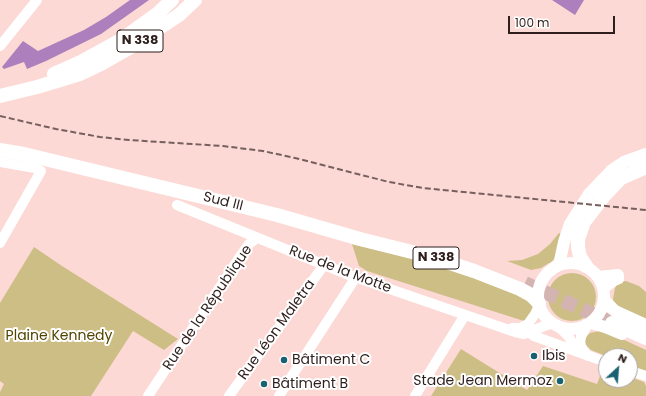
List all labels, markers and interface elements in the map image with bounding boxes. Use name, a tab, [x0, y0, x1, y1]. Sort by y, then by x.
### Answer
scale bar	[510, 8, 617, 34]
text: 100 m	[515, 14, 549, 31]
road number: N 338	[117, 30, 163, 52]
street label: Sud III	[201, 189, 245, 215]
street label: Rue de la République	[160, 242, 256, 374]
street label: Rue de la Motte	[286, 243, 394, 297]
road number: N 338	[413, 247, 459, 269]
street label: Rue Léon Maletra	[235, 277, 319, 383]
park label: Plaine Kennedy	[6, 328, 112, 344]
place label: Ibis	[542, 348, 566, 364]
north arrow	[598, 348, 638, 388]
text: N	[616, 349, 630, 367]
marker: Ibis	[529, 351, 539, 361]
place label: Bâtiment C	[292, 352, 370, 368]
marker: Bâtiment C	[279, 355, 289, 365]
place label: Stade Jean Mermoz	[413, 373, 552, 389]
place label: Bâtiment B	[272, 376, 348, 392]
marker: Stade Jean Mermoz	[555, 376, 565, 386]
marker: Bâtiment B	[259, 379, 269, 389]

